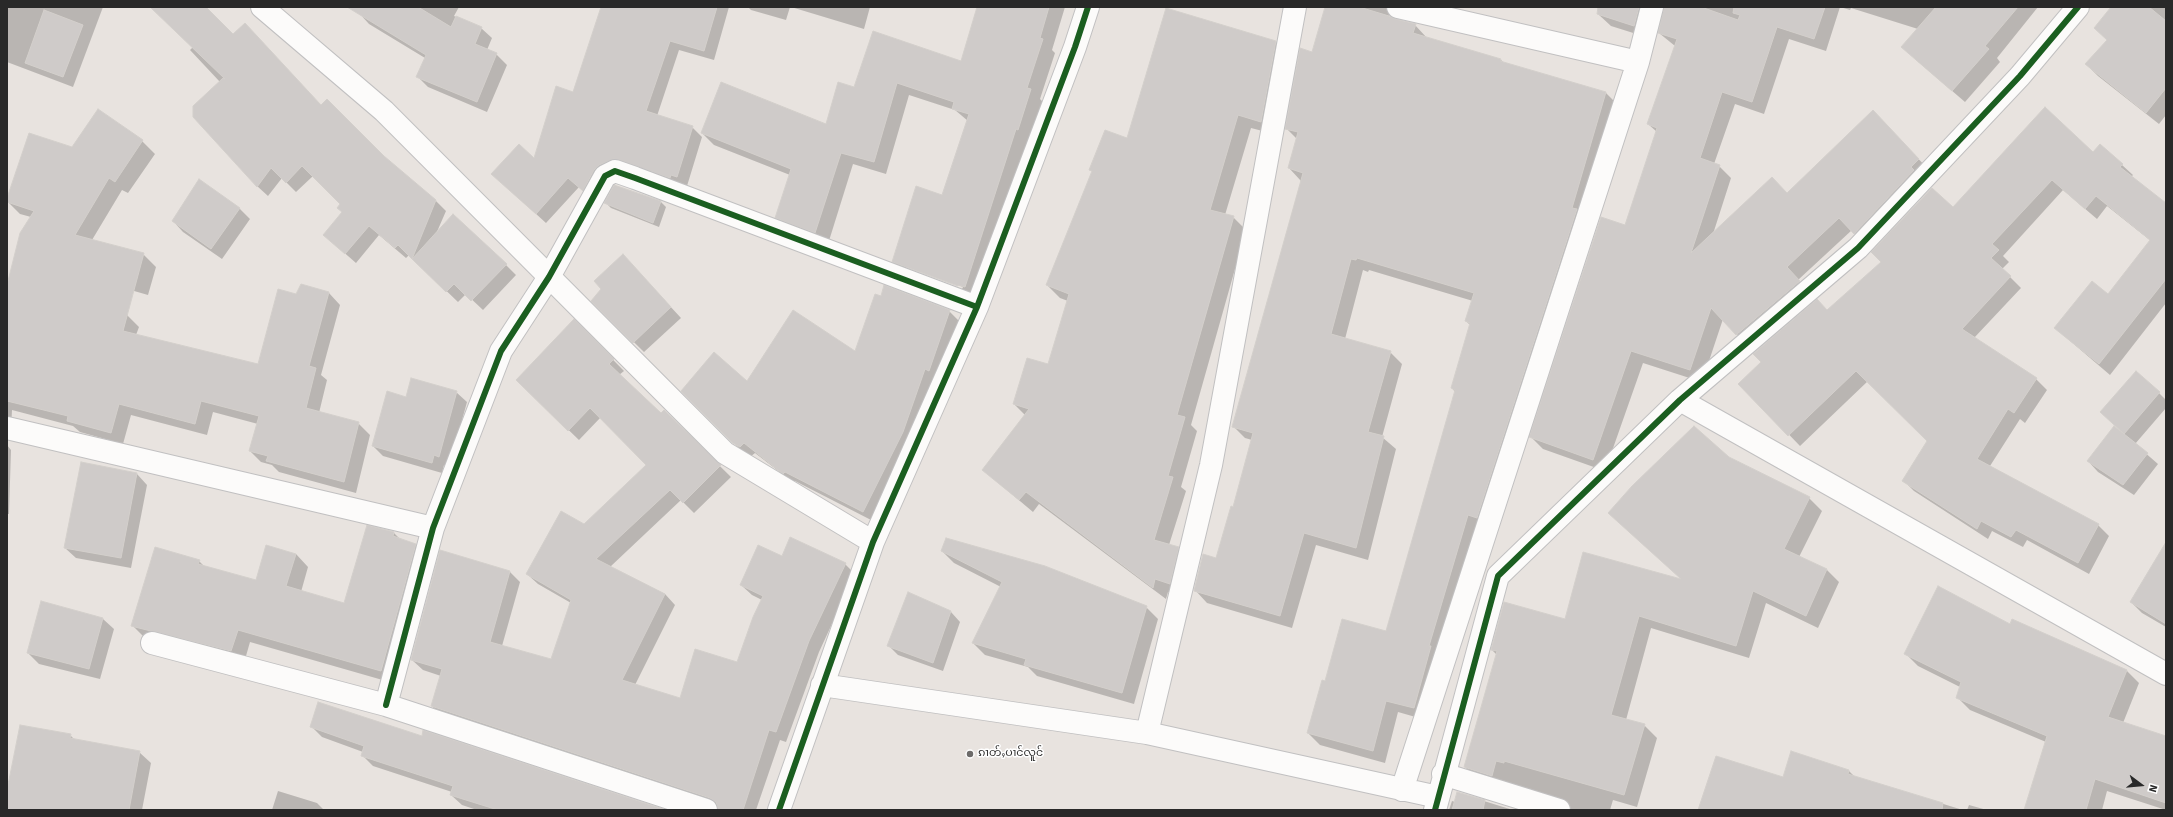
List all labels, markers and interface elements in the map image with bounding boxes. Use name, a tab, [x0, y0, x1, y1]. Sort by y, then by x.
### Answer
place label: ၵၢတ်ႇပၢင်လူင်	[978, 747, 1043, 761]
marker: ၵၢတ်ႇပၢင်လူင်	[965, 749, 975, 759]
north arrow	[2121, 765, 2161, 805]
text: N	[2145, 783, 2161, 794]

